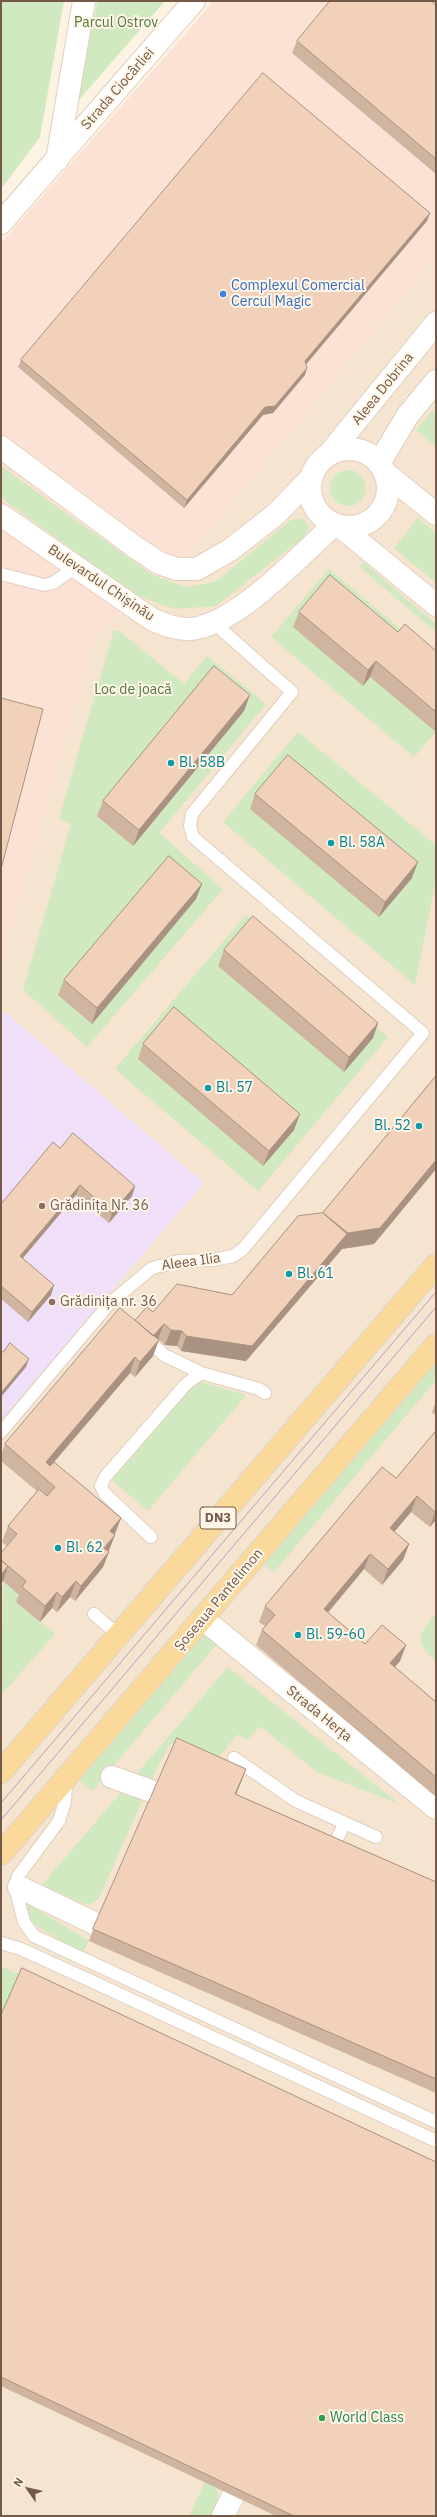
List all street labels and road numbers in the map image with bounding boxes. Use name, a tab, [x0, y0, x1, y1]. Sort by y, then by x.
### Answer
street label: Strada Ciocârliei	[78, 45, 158, 133]
street label: Aleea Dobrina	[349, 349, 417, 429]
street label: Bulevardul Chișinău	[45, 541, 157, 625]
street label: Aleea Ilia	[160, 1250, 222, 1274]
road number: DN3	[200, 1507, 236, 1529]
street label: Șoseaua Pantelimon	[171, 1545, 267, 1655]
street label: Strada Herța	[283, 1682, 355, 1746]

